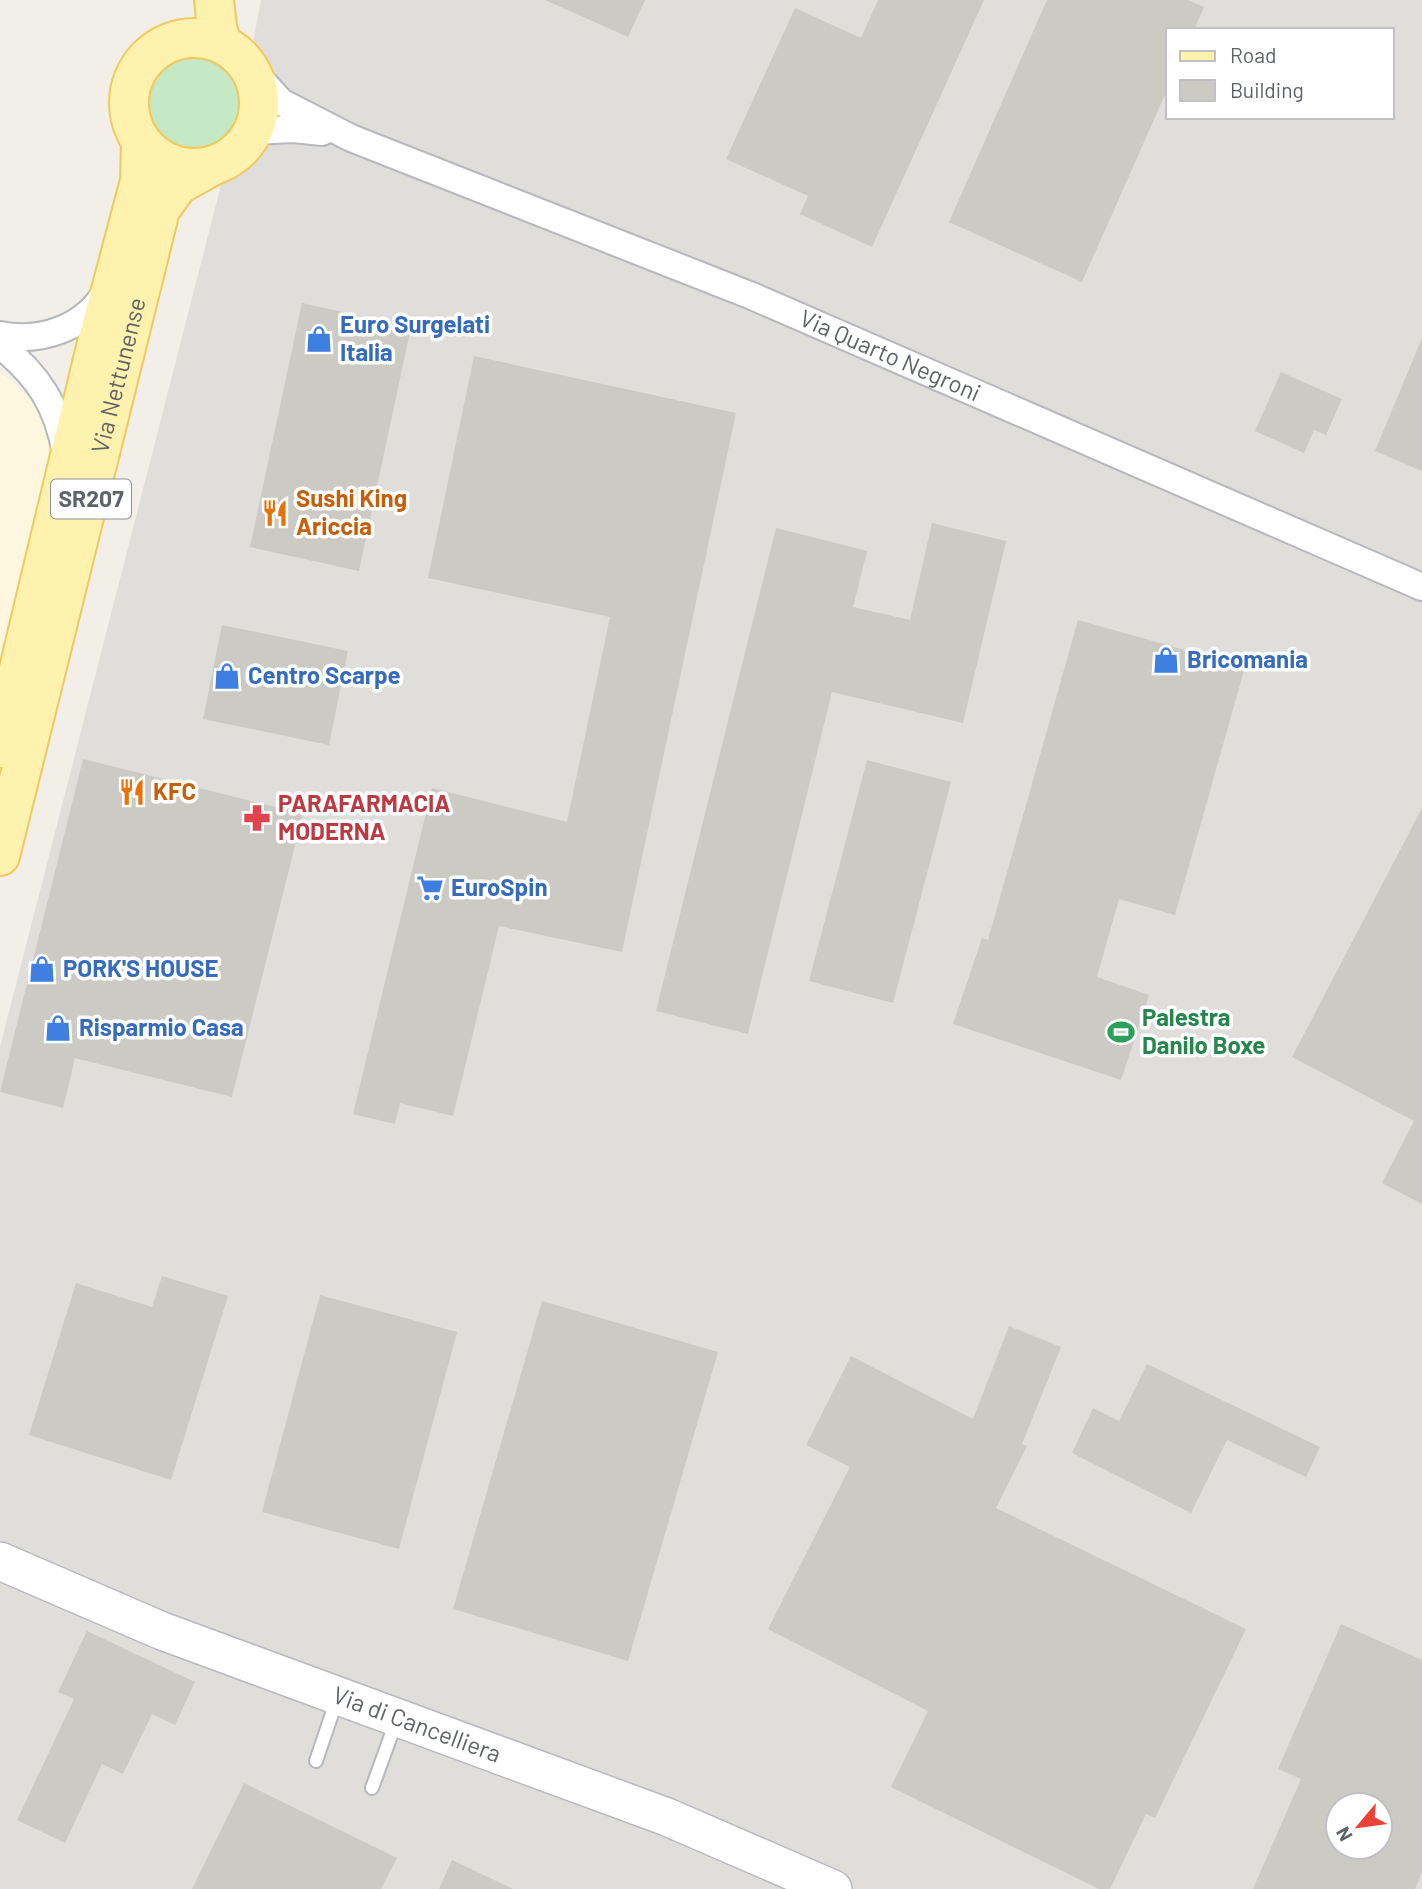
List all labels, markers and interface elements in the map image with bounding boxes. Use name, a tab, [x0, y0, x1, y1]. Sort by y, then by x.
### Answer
legend	[1166, 28, 1394, 119]
text: Road	[1230, 42, 1276, 67]
text: Building	[1230, 77, 1304, 102]
street label: Via Nettunense	[84, 294, 151, 456]
street label: Via Quarto Negroni	[796, 303, 985, 407]
place label: Euro Surgelati Italia	[340, 309, 490, 366]
shop icon: Euro Surgelati Italia	[304, 324, 334, 354]
road number: SR207	[51, 480, 131, 519]
place label: Sushi King Ariccia	[296, 483, 407, 540]
restaurant icon: Sushi King Ariccia	[260, 498, 290, 528]
place label: Bricomania	[1187, 644, 1308, 673]
shop icon: Bricomania	[1151, 645, 1181, 675]
place label: Centro Scarpe	[248, 660, 401, 689]
shop icon: Centro Scarpe	[212, 661, 242, 691]
place label: KFC	[153, 776, 196, 805]
restaurant icon: KFC	[117, 777, 147, 807]
place label: PARAFARMACIA MODERNA	[278, 788, 450, 845]
pharmacy icon: PARAFARMACIA MODERNA	[242, 803, 272, 833]
place label: EuroSpin	[451, 872, 548, 901]
supermarket icon: EuroSpin	[415, 873, 445, 903]
place label: PORK'S HOUSE	[63, 953, 218, 982]
shop icon: PORK'S HOUSE	[27, 954, 57, 984]
place label: Palestra Danilo Boxe	[1142, 1002, 1265, 1059]
place label: Risparmio Casa	[79, 1012, 244, 1041]
shop icon: Risparmio Casa	[43, 1013, 73, 1043]
sports icon: Palestra Danilo Boxe	[1106, 1017, 1136, 1047]
street label: Via di Cancelliera	[329, 1679, 505, 1768]
north arrow	[1324, 1791, 1394, 1861]
text: N	[1331, 1823, 1357, 1846]

